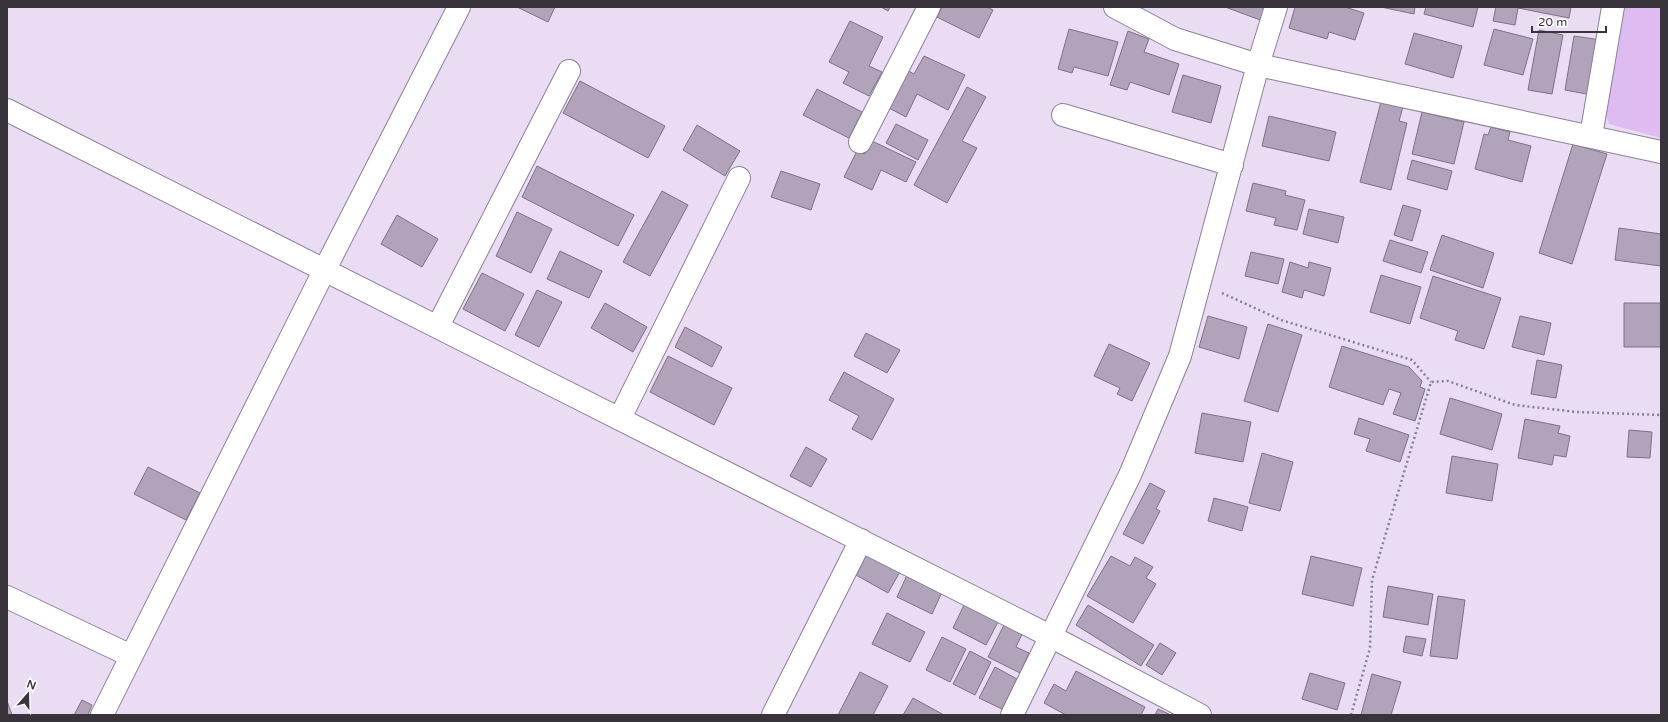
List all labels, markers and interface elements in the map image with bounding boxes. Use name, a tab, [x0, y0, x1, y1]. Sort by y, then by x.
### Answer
scale bar	[1532, 8, 1606, 34]
text: 20 m	[1538, 15, 1567, 29]
north arrow	[8, 674, 48, 714]
text: N	[25, 677, 38, 693]

